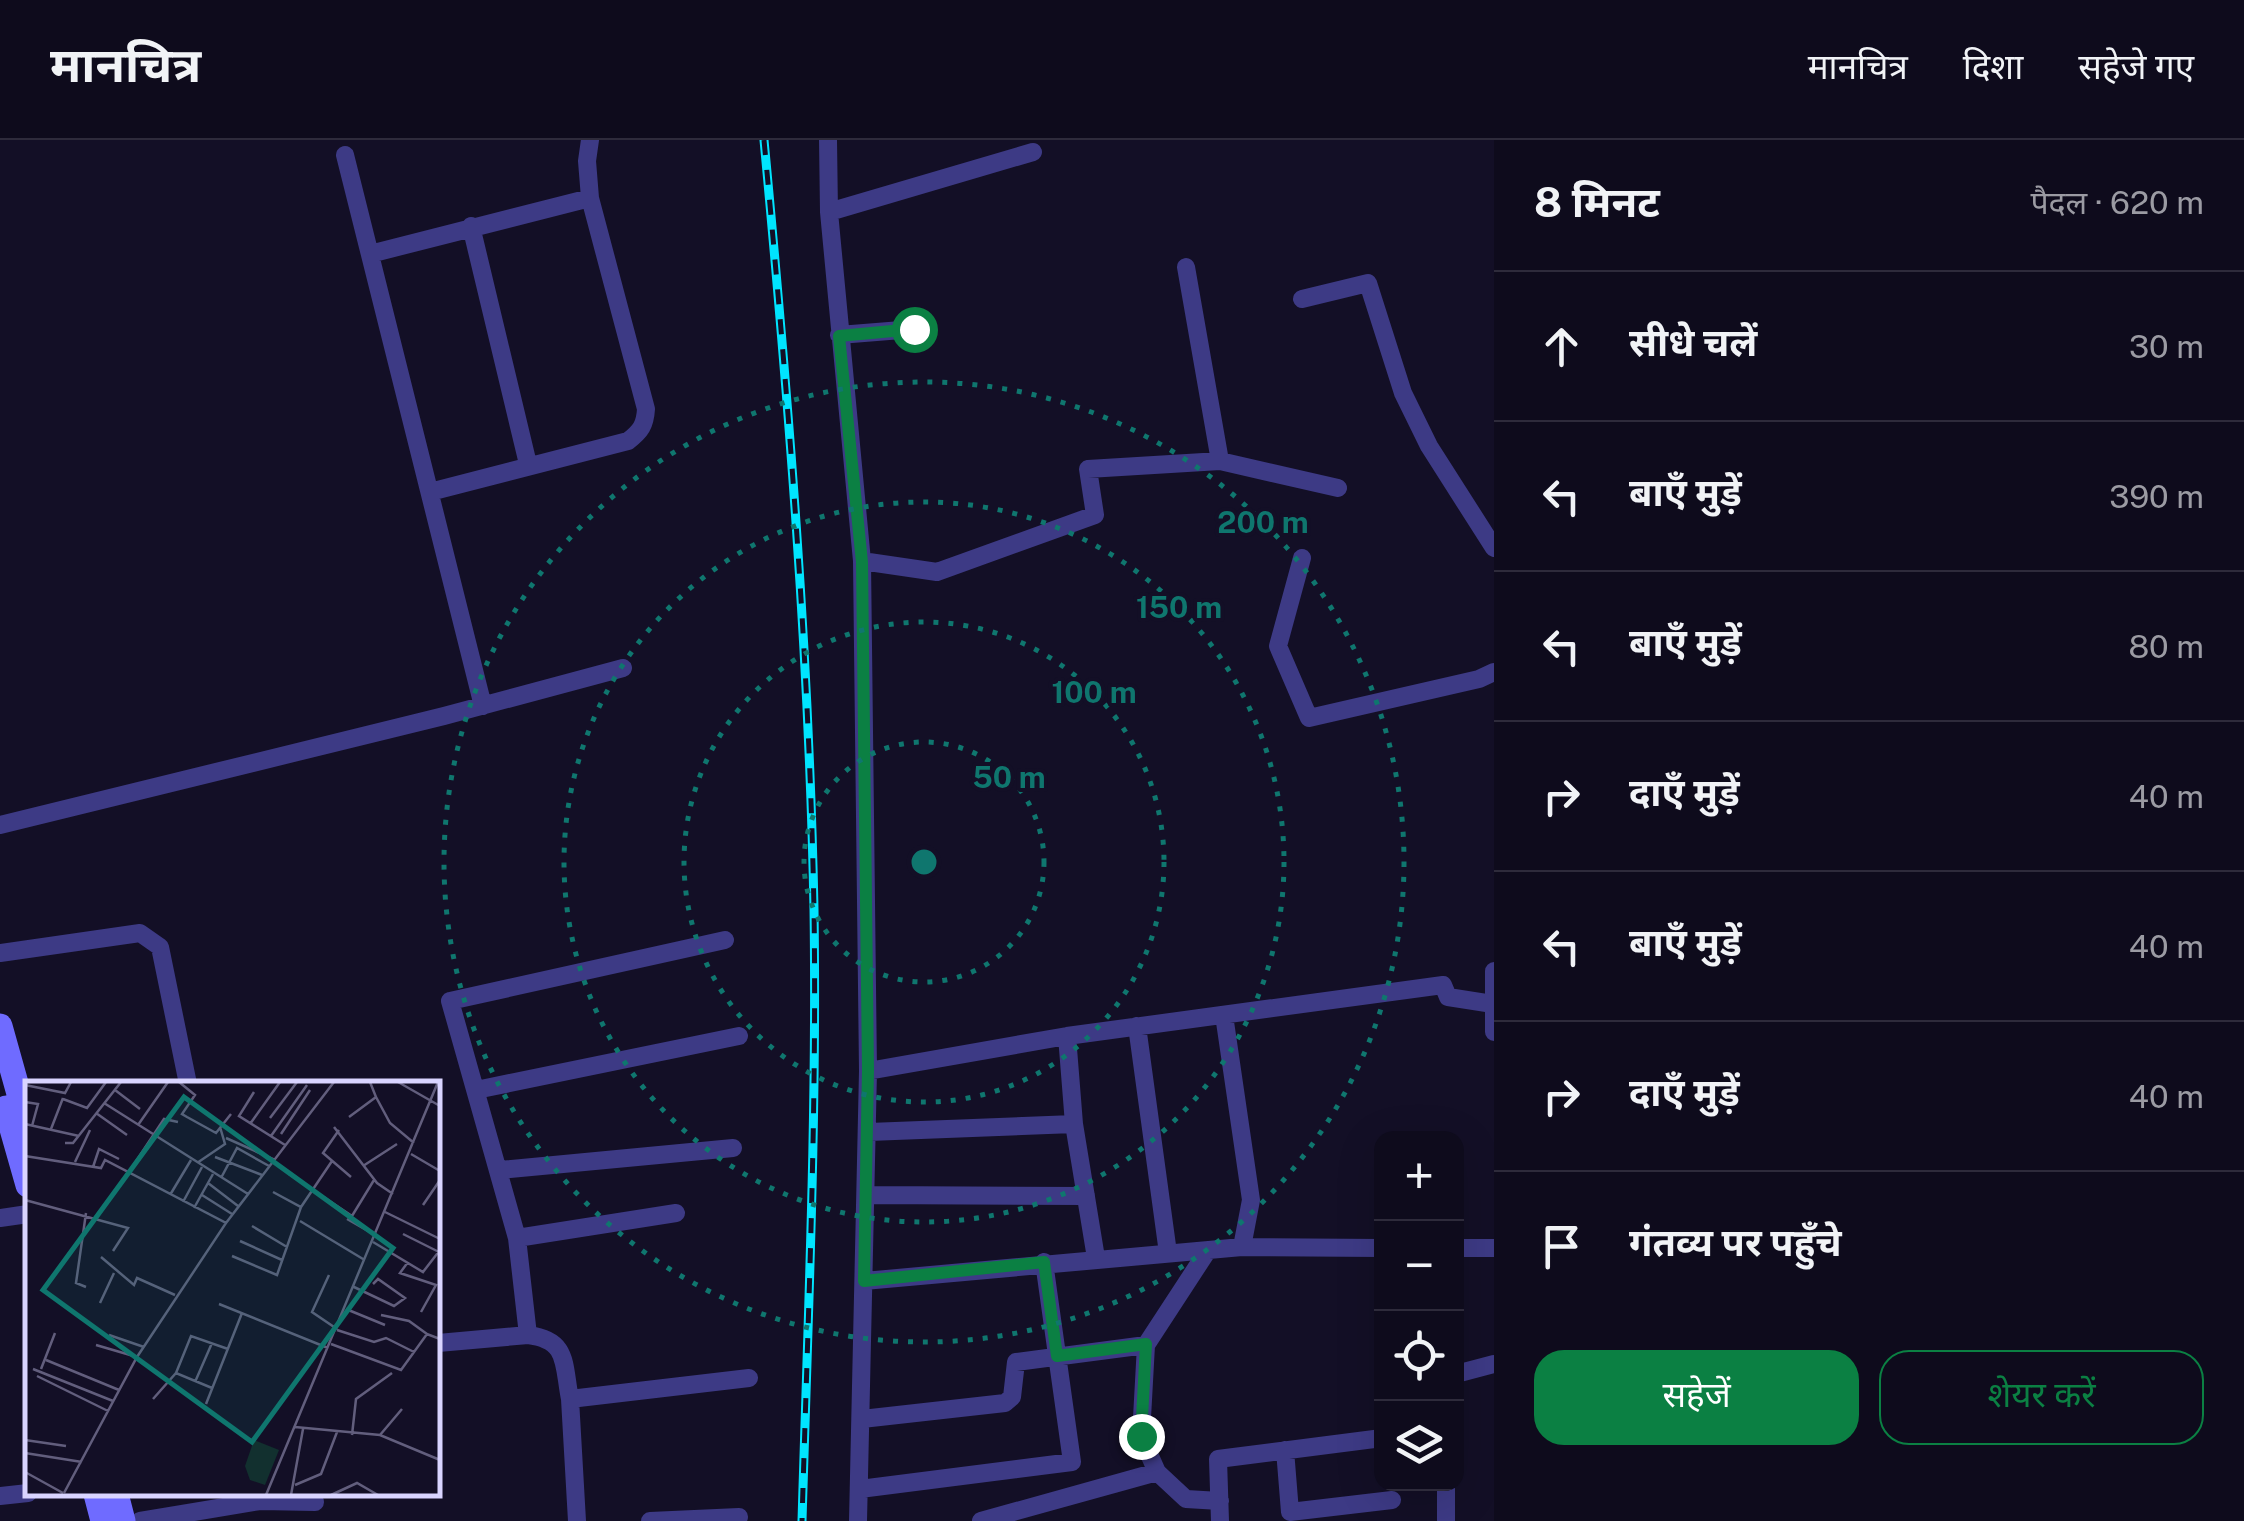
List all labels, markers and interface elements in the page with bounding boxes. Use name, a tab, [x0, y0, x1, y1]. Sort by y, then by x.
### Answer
text: मानचित्र	[50, 36, 201, 93]
text: मानचित्र	[1808, 46, 1908, 87]
text: दिशा	[1963, 46, 2023, 87]
text: सहेजे गए	[2078, 46, 2194, 87]
text: 8 मिनट	[1534, 177, 1660, 226]
text: पैदल · 620 m	[2030, 184, 2204, 221]
route start	[892, 307, 938, 353]
icon: ahead	[1534, 319, 1589, 374]
text: सीधे चलें	[1629, 320, 1757, 365]
text: 30 m	[2129, 328, 2204, 365]
icon: left	[1534, 469, 1589, 524]
text: बाएँ मुड़ें	[1629, 470, 1742, 515]
text: 390 m	[2109, 478, 2204, 515]
text: 200 m	[1217, 504, 1309, 540]
text: 150 m	[1136, 589, 1222, 625]
icon: left	[1534, 619, 1589, 674]
text: बाएँ मुड़ें	[1629, 620, 1742, 665]
text: 80 m	[2128, 628, 2204, 665]
text: 100 m	[1051, 674, 1137, 710]
text: 50 m	[972, 759, 1046, 795]
icon: right	[1534, 769, 1589, 824]
text: दाएँ मुड़ें	[1629, 770, 1740, 815]
text: 40 m	[2129, 778, 2204, 815]
centre of rings	[906, 844, 942, 880]
icon: left	[1534, 919, 1589, 974]
text: बाएँ मुड़ें	[1629, 920, 1742, 965]
text: 40 m	[2129, 928, 2204, 965]
icon: right	[1534, 1069, 1589, 1124]
text: दाएँ मुड़ें	[1629, 1070, 1740, 1115]
text: 40 m	[2129, 1078, 2204, 1115]
inset map	[25, 1081, 440, 1496]
map controls	[1374, 1131, 1464, 1491]
button: +	[1374, 1131, 1464, 1221]
icon: arrive	[1534, 1219, 1589, 1274]
text: गंतव्य पर पहुँचे	[1629, 1220, 1842, 1265]
button: −	[1374, 1221, 1464, 1311]
button: locate	[1374, 1311, 1464, 1401]
button: सहेजें	[1534, 1350, 1859, 1445]
button: शेयर करें	[1879, 1350, 2204, 1445]
button: layers	[1374, 1401, 1464, 1491]
route end	[1119, 1414, 1165, 1460]

